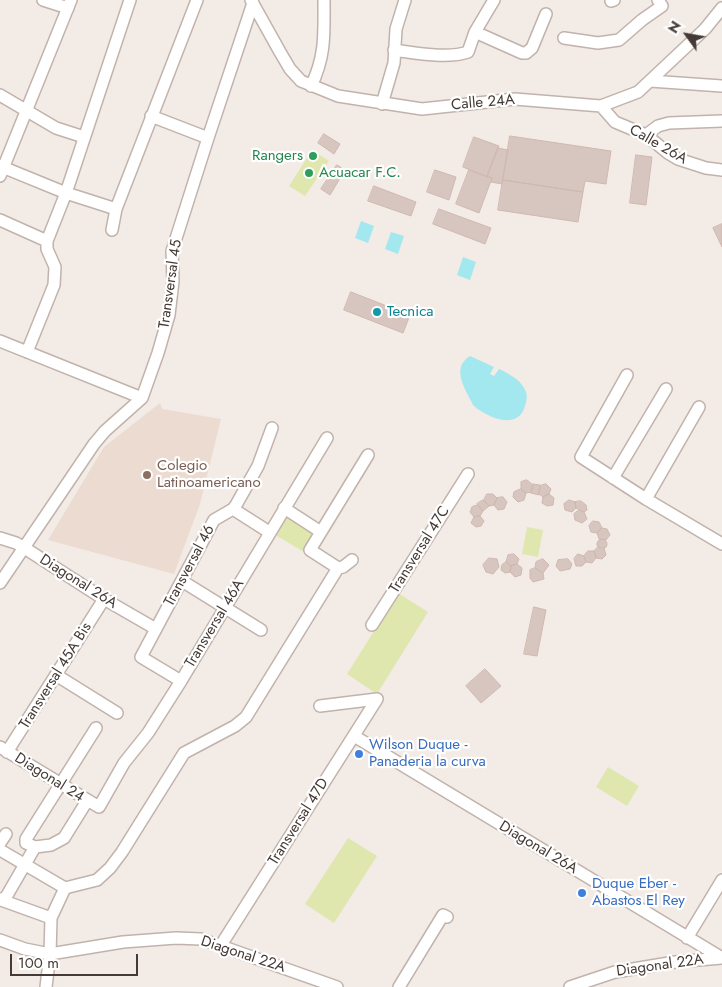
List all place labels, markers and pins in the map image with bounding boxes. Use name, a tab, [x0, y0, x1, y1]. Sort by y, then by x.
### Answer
place label: Rangers	[252, 147, 303, 165]
marker: Rangers	[307, 150, 319, 162]
place label: Acuacar F.C.	[319, 164, 401, 182]
marker: Acuacar F.C.	[303, 167, 315, 179]
place label: Tecnica	[387, 303, 434, 321]
marker: Tecnica	[371, 306, 383, 318]
place label: Colegio Latinoamericano	[157, 457, 261, 492]
marker: Colegio Latinoamericano	[141, 469, 153, 481]
place label: Wilson Duque - Panaderia la curva	[369, 736, 486, 771]
marker: Wilson Duque - Panaderia la curva	[353, 748, 365, 760]
place label: Duque Eber - Abastos El Rey	[592, 875, 685, 910]
marker: Duque Eber - Abastos El Rey	[576, 887, 588, 899]

